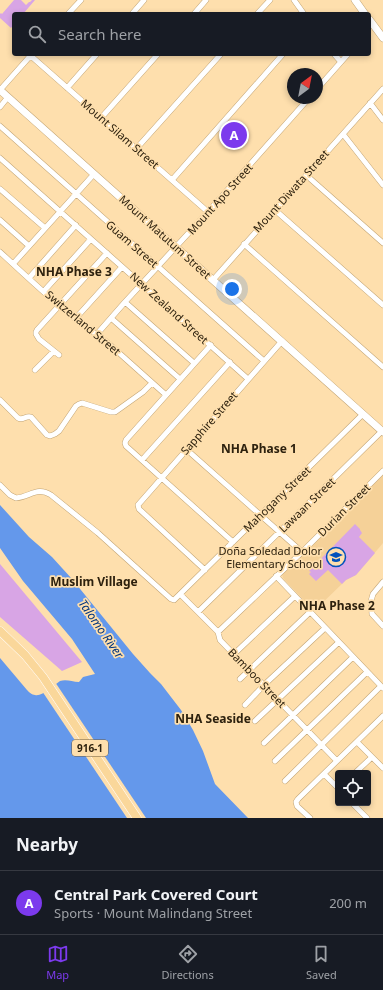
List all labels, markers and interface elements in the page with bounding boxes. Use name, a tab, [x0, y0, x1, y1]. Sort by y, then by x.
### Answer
search box	[12, 12, 371, 56]
icon: search	[26, 23, 48, 45]
text: Search here	[58, 24, 141, 44]
north arrow	[287, 68, 323, 104]
street label: Mount Silam Street	[78, 96, 163, 172]
pin: A	[221, 120, 247, 150]
street label: Mount Diwata Street	[249, 146, 332, 235]
street label: Mount Apo Street	[184, 160, 256, 238]
street label: Mount Matutum Street	[116, 191, 214, 282]
street label: Guam Street	[103, 217, 162, 271]
district label: NHA Phase 3	[36, 263, 112, 280]
street label: New Zealand Street	[127, 268, 212, 347]
your location	[222, 279, 242, 299]
street label: Switzerland Street	[43, 287, 124, 358]
street label: Sapphire Street	[177, 388, 240, 458]
district label: NHA Phase 1	[221, 440, 297, 457]
street label: Mahogany Street	[240, 462, 314, 535]
street label: Lawaan Street	[275, 474, 338, 535]
street label: Durian Street	[314, 480, 373, 539]
place label: Doña Soledad Dolor Elementary School	[218, 543, 322, 571]
school or university icon: Doña Soledad Dolor Elementary School	[325, 546, 347, 568]
district label: Muslim Village	[50, 573, 138, 590]
water label: Talomo River	[75, 596, 129, 663]
district label: NHA Phase 2	[299, 597, 375, 614]
street label: Bamboo Street	[225, 645, 290, 711]
district label: NHA Seaside	[175, 710, 251, 727]
road number: 916-1	[72, 740, 108, 756]
map controls	[335, 770, 371, 806]
button: locate	[335, 770, 371, 806]
text: Nearby	[16, 833, 78, 856]
text: Central Park Covered Court	[54, 884, 258, 904]
text: A	[25, 894, 34, 912]
text: 200 m	[329, 894, 367, 912]
text: Sports · Mount Malindang Street	[54, 904, 252, 922]
tab: Map	[46, 943, 69, 982]
tab: Directions	[161, 943, 214, 982]
tab: Saved	[306, 943, 337, 982]

